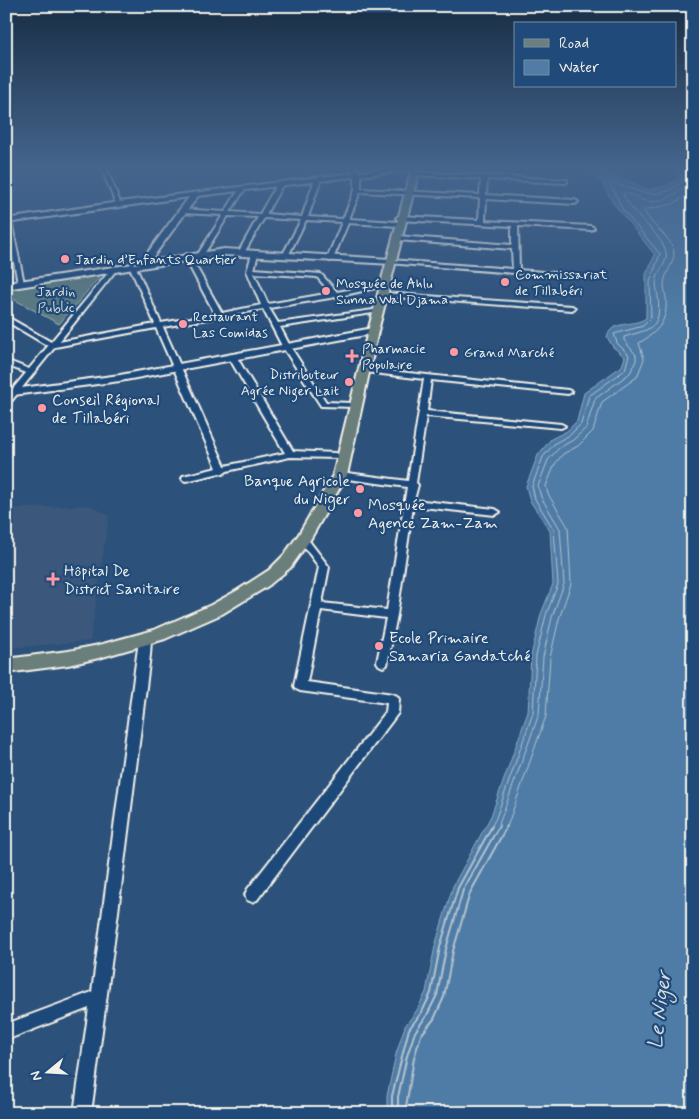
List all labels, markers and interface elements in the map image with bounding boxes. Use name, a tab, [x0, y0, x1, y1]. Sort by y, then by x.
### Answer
legend	[514, 22, 676, 88]
text: Road	[559, 34, 589, 54]
text: Water	[559, 58, 599, 78]
place label: Jardin d’Enfants Quartier	[75, 251, 237, 269]
marker: Jardin d’Enfants Quartier	[59, 253, 71, 265]
place label: Commissariat de Tillabéri	[515, 266, 608, 300]
place label: Mosquée de Ahlu Sunna Wal Djama	[336, 275, 448, 309]
marker: Commissariat de Tillabéri	[499, 276, 511, 288]
park label: Jardin Public	[37, 283, 75, 317]
marker: Mosquée de Ahlu Sunna Wal Djama	[320, 285, 332, 297]
place label: Restaurant Las Comidas	[193, 308, 268, 342]
marker: Restaurant Las Comidas	[177, 318, 189, 330]
place label: Pharmacie Populaire	[362, 340, 426, 374]
place label: Grand Marché	[464, 344, 554, 362]
marker: Grand Marché	[448, 346, 460, 358]
marker: Pharmacie Populaire	[346, 350, 358, 362]
place label: Distributeur Agrée Niger Lait	[241, 366, 339, 402]
marker: Distributeur Agrée Niger Lait	[343, 376, 355, 388]
place label: Conseil Régional de Tillabéri	[52, 390, 159, 429]
marker: Conseil Régional de Tillabéri	[36, 402, 48, 414]
place label: Banque Agricole du Niger	[244, 471, 350, 511]
marker: Banque Agricole du Niger	[354, 483, 366, 495]
place label: Mosquée Agence Zam-Zam	[368, 495, 498, 534]
marker: Mosquée Agence Zam-Zam	[352, 507, 364, 519]
place label: Hôpital De District Sanitaire	[64, 561, 180, 600]
marker: Hôpital De District Sanitaire	[46, 572, 60, 586]
place label: Ecole Primaire Samaria Gandatché	[389, 628, 530, 667]
marker: Ecole Primaire Samaria Gandatché	[373, 640, 385, 652]
water label: Le Niger	[641, 968, 681, 1051]
north arrow	[22, 1046, 72, 1096]
text: N	[27, 1068, 47, 1083]

